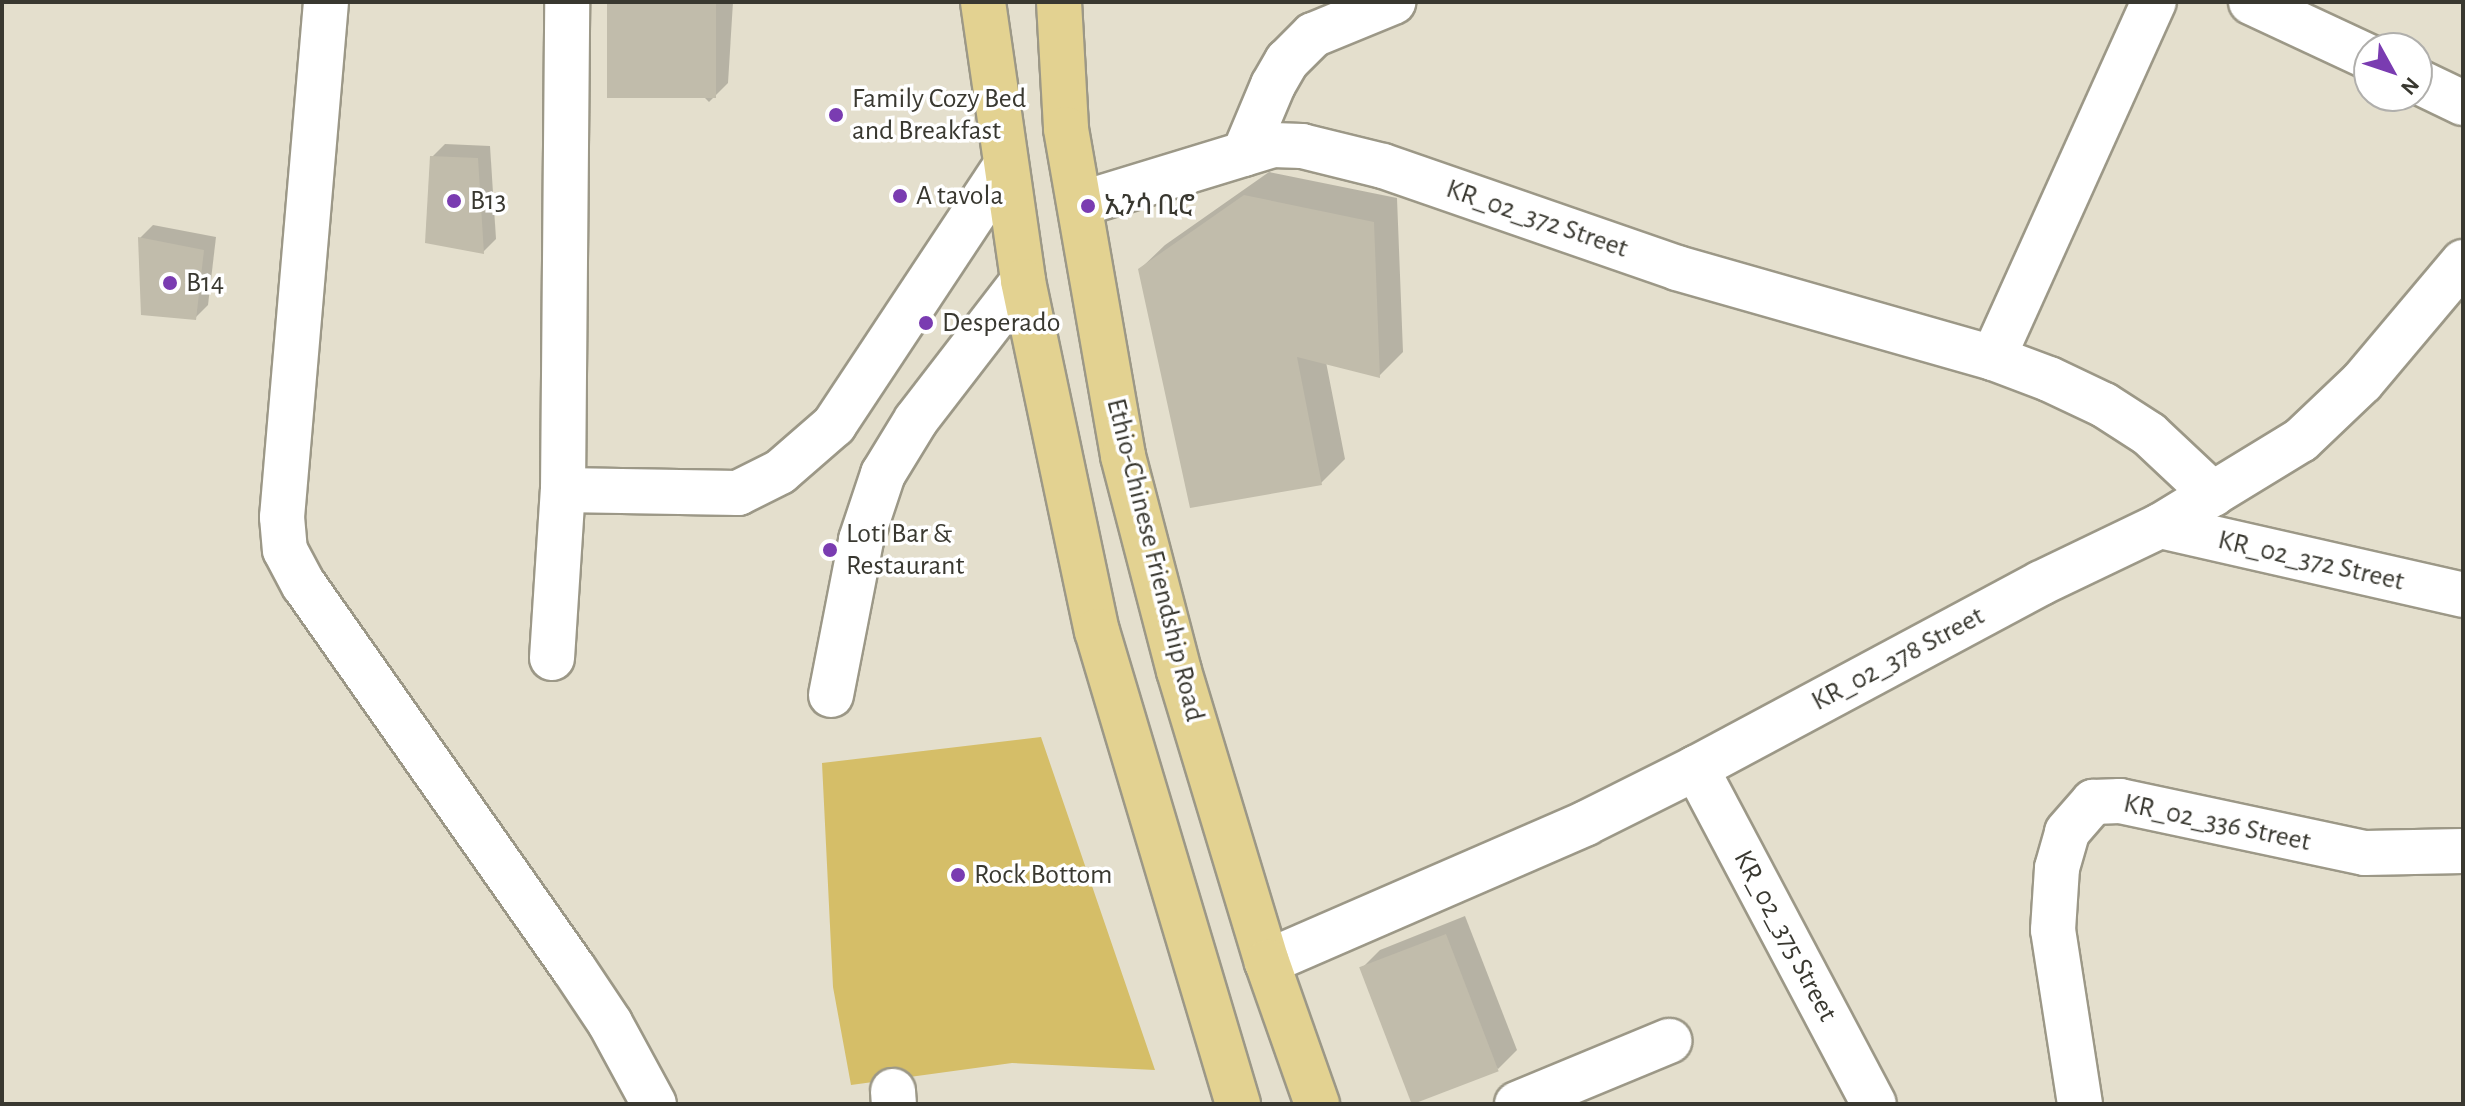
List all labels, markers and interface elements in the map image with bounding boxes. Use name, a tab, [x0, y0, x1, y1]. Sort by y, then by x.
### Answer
north arrow	[2353, 32, 2433, 112]
text: N	[2397, 73, 2423, 99]
place label: Family Cozy Bed and Breakfast	[852, 82, 1026, 148]
marker: Family Cozy Bed and Breakfast	[827, 106, 845, 124]
street label: KR_02_372 Street	[1442, 172, 1632, 266]
place label: A tavola	[916, 179, 1003, 213]
place label: B13	[470, 184, 506, 218]
marker: A tavola	[891, 187, 909, 205]
place label: ኢንሳ ቢሮ	[1104, 189, 1195, 223]
marker: B13	[445, 192, 463, 210]
marker: ኢንሳ ቢሮ	[1079, 197, 1097, 215]
place label: B14	[186, 266, 224, 300]
marker: B14	[161, 274, 179, 292]
place label: Desperado	[942, 306, 1060, 340]
marker: Desperado	[917, 314, 935, 332]
street label: Ethio-Chinese Friendship Road	[1099, 395, 1211, 725]
place label: Loti Bar & Restaurant	[846, 517, 964, 583]
street label: KR_02_372 Street	[2215, 523, 2407, 599]
marker: Loti Bar & Restaurant	[821, 541, 839, 559]
street label: KR_02_378 Street	[1806, 599, 1990, 719]
street label: KR_02_336 Street	[2120, 787, 2314, 859]
street label: KR_02_375 Street	[1726, 845, 1844, 1027]
place label: Rock Bottom	[974, 858, 1112, 892]
marker: Rock Bottom	[949, 866, 967, 884]

